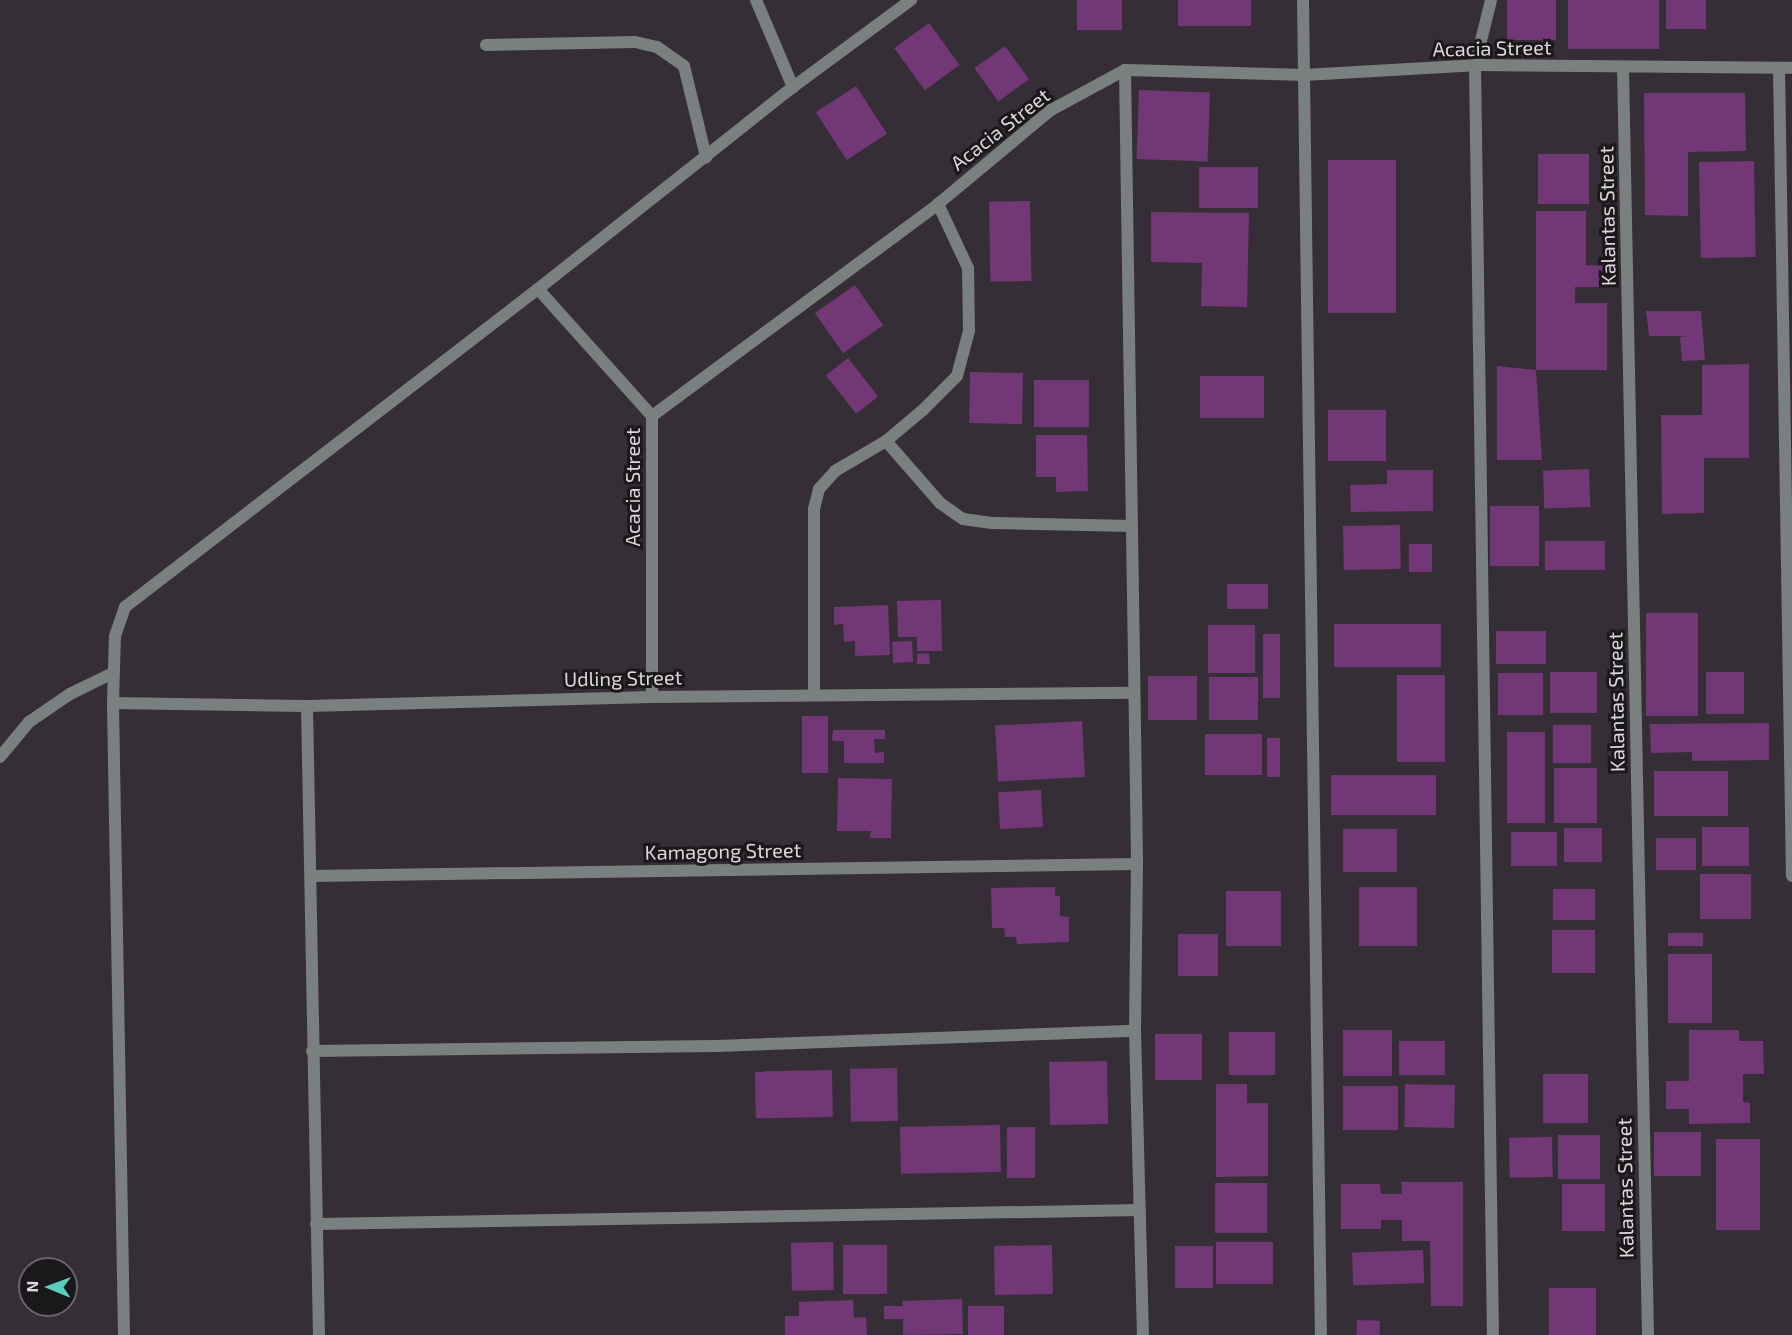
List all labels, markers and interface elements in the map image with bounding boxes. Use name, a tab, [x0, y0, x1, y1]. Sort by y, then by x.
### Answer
street label: Acacia Street	[1432, 35, 1552, 61]
street label: Acacia Street	[946, 83, 1054, 175]
street label: Kalantas Street	[1594, 146, 1620, 286]
street label: Acacia Street	[620, 428, 644, 546]
street label: Kalantas Street	[1603, 632, 1629, 772]
street label: Udling Street	[564, 665, 682, 691]
street label: Kamagong Street	[645, 838, 801, 864]
street label: Kalantas Street	[1612, 1118, 1638, 1258]
north arrow	[18, 1257, 78, 1317]
text: N	[22, 1281, 41, 1293]

